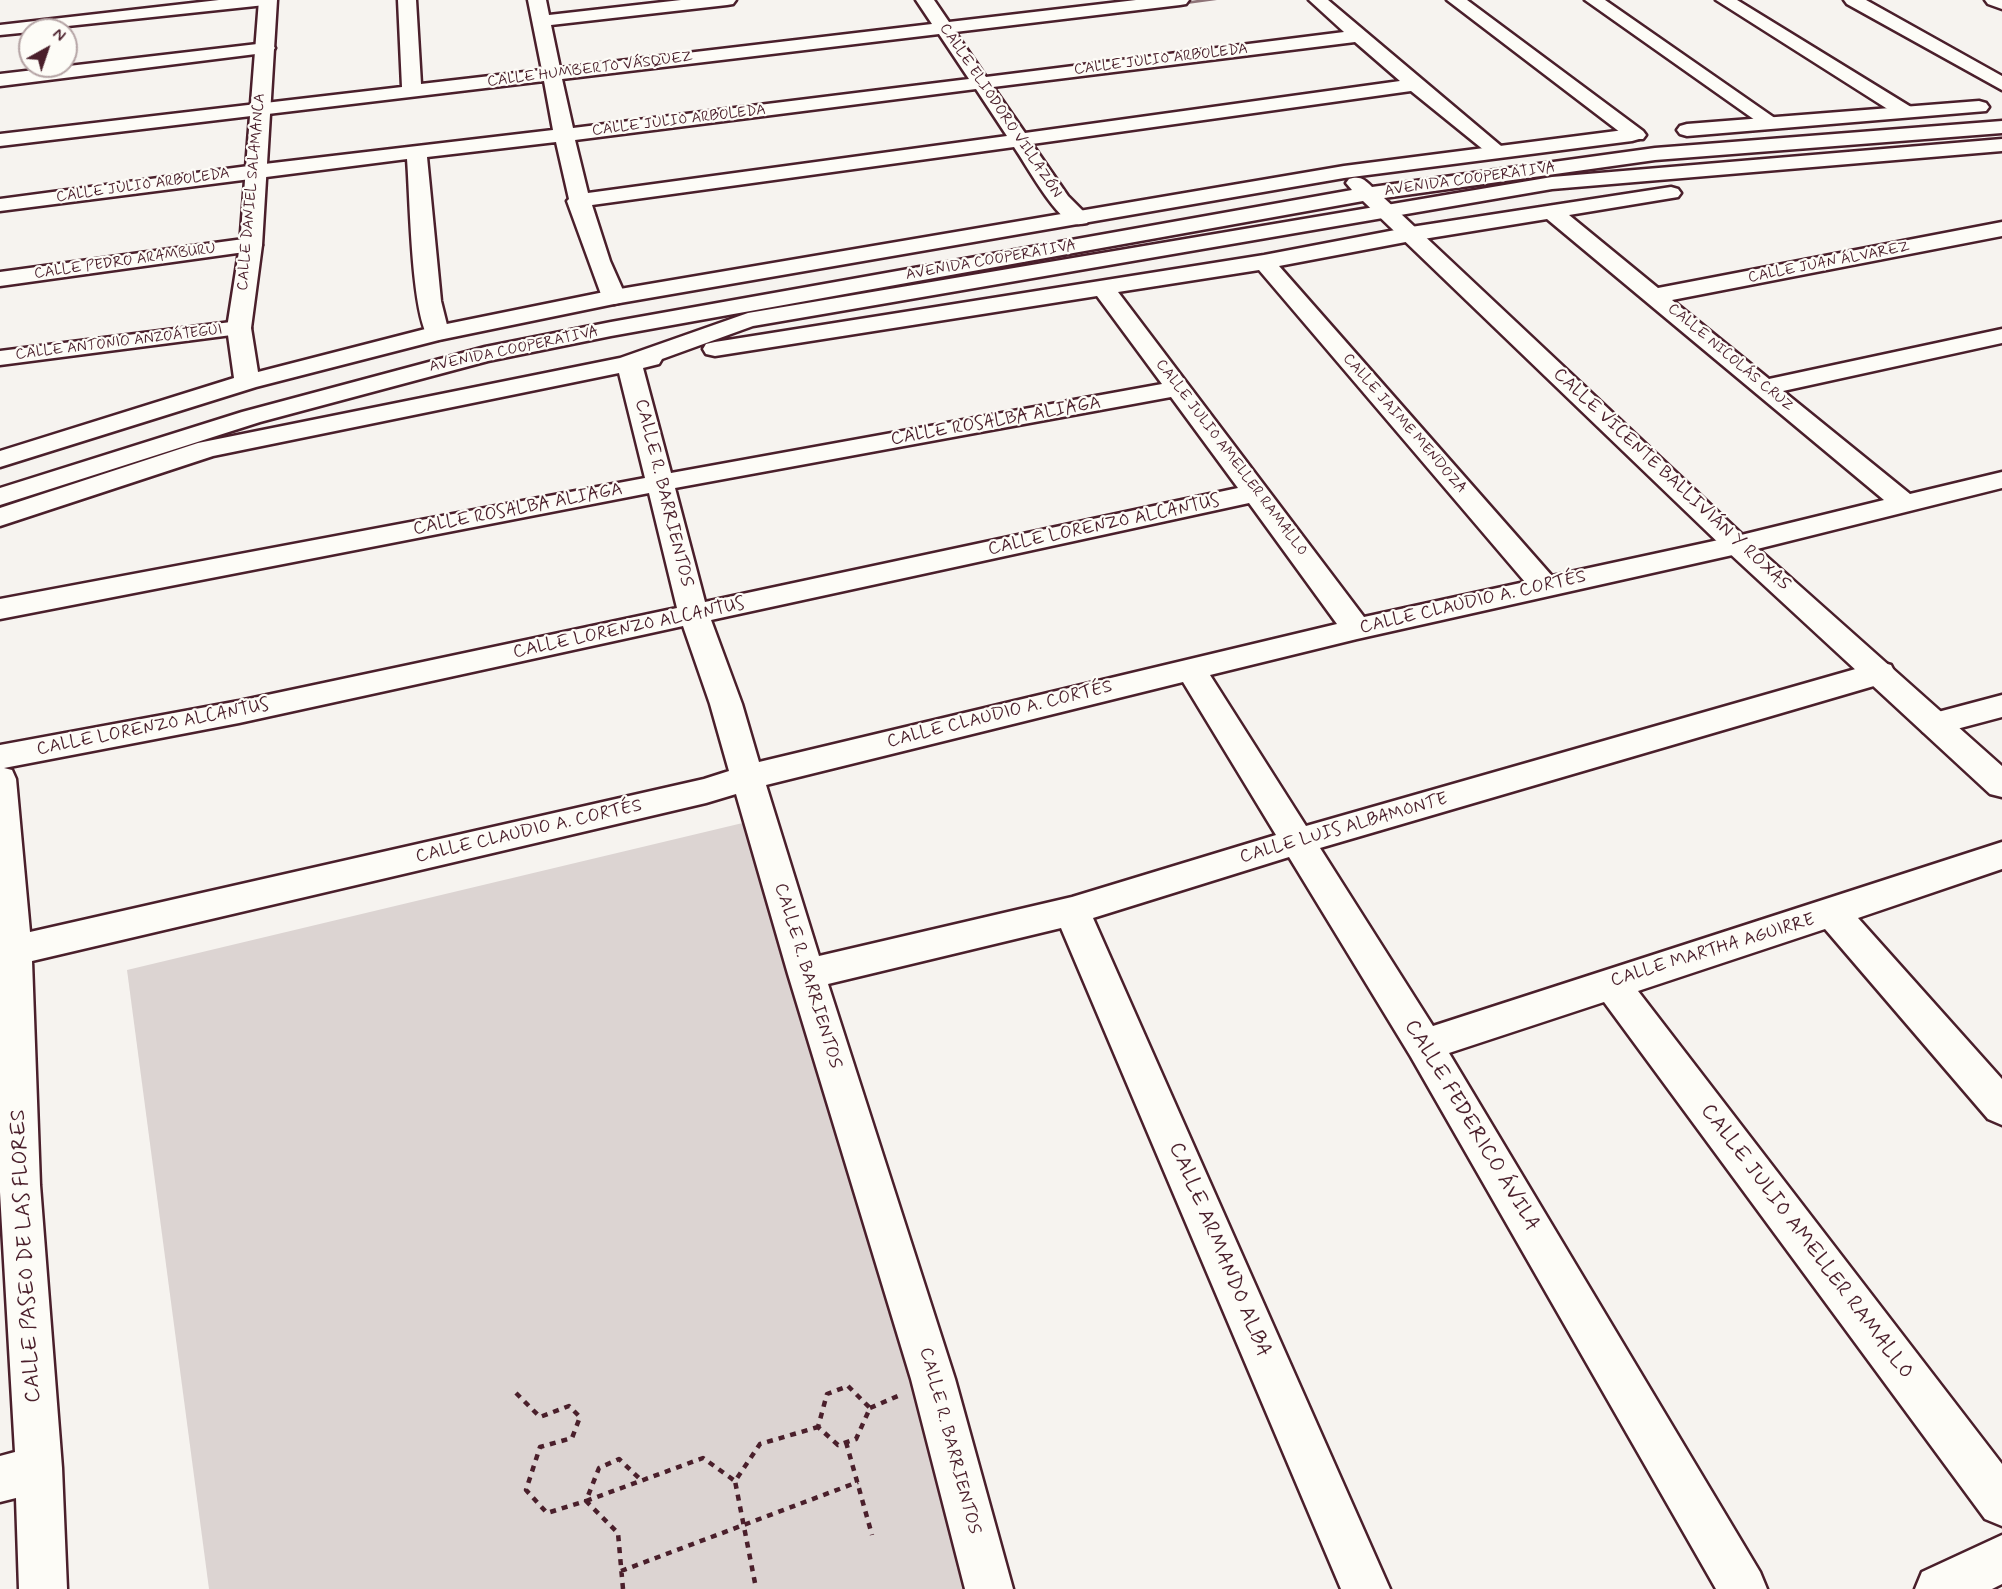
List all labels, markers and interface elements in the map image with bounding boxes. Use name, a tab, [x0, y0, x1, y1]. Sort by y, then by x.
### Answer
north arrow	[18, 18, 78, 78]
street label: CALLE ELIODORO VILLAZÓN	[935, 21, 1065, 201]
text: N	[48, 24, 69, 47]
street label: CALLE JULIO ARBOLEDA	[1073, 40, 1249, 80]
street label: CALLE HUMBERTO VÁSQUEZ	[486, 48, 694, 92]
street label: CALLE DANIEL SALAMANCA	[234, 92, 270, 292]
street label: CALLE JULIO ARBOLEDA	[591, 101, 767, 141]
street label: AVENIDA COOPERATIVA	[1383, 159, 1557, 201]
street label: CALLE JULIO ARBOLEDA	[55, 165, 231, 207]
street label: AVENIDA COOPERATIVA	[904, 237, 1078, 285]
street label: CALLE JUAN ÁLVAREZ	[1747, 238, 1911, 288]
street label: CALLE PEDRO ARAMBURU	[33, 240, 217, 284]
street label: CALLE NICOLÁS CRUZ	[1663, 300, 1797, 416]
street label: CALLE ANTONIO ANZOÁTEGUI	[15, 321, 223, 365]
street label: AVENIDA COOPERATIVA	[428, 323, 600, 377]
street label: CALLE JAIME MENDOZA	[1338, 350, 1470, 498]
street label: CALLE JULIO AMELLER RAMALLO	[1151, 356, 1311, 560]
street label: CALLE VICENTE BALLIVIÁN Y ROXAS	[1548, 364, 1794, 596]
street label: CALLE ROSALBA ALIAGA	[889, 393, 1103, 451]
street label: CALLE R. BARRIENTOS	[629, 397, 697, 589]
street label: CALLE ROSALBA ALIAGA	[411, 479, 625, 541]
street label: CALLE LORENZO ALCANTUS	[986, 491, 1222, 561]
street label: CALLE CLAUDIO A. CORTÉS	[1358, 566, 1588, 640]
street label: CALLE LORENZO ALCANTUS	[511, 594, 747, 664]
street label: CALLE CLAUDIO A. CORTÉS	[885, 677, 1115, 753]
street label: CALLE LORENZO ALCANTUS	[35, 695, 271, 761]
street label: CALLE LUIS ALBAMONTE	[1238, 789, 1450, 869]
street label: CALLE CLAUDIO A. CORTÉS	[414, 795, 644, 869]
street label: CALLE R. BARRIENTOS	[768, 881, 846, 1071]
street label: CALLE MARTHA AGUIRRE	[1608, 910, 1818, 992]
street label: CALLE FEDERICO ÁVILA	[1398, 1016, 1544, 1236]
street label: CALLE JULIO AMELLER RAMALLO	[1694, 1100, 1918, 1384]
street label: CALLE PASEO DE LAS FLORES	[7, 1109, 47, 1403]
street label: CALLE ARMANDO ALBA	[1162, 1139, 1276, 1361]
street label: CALLE R. BARRIENTOS	[914, 1345, 984, 1537]

